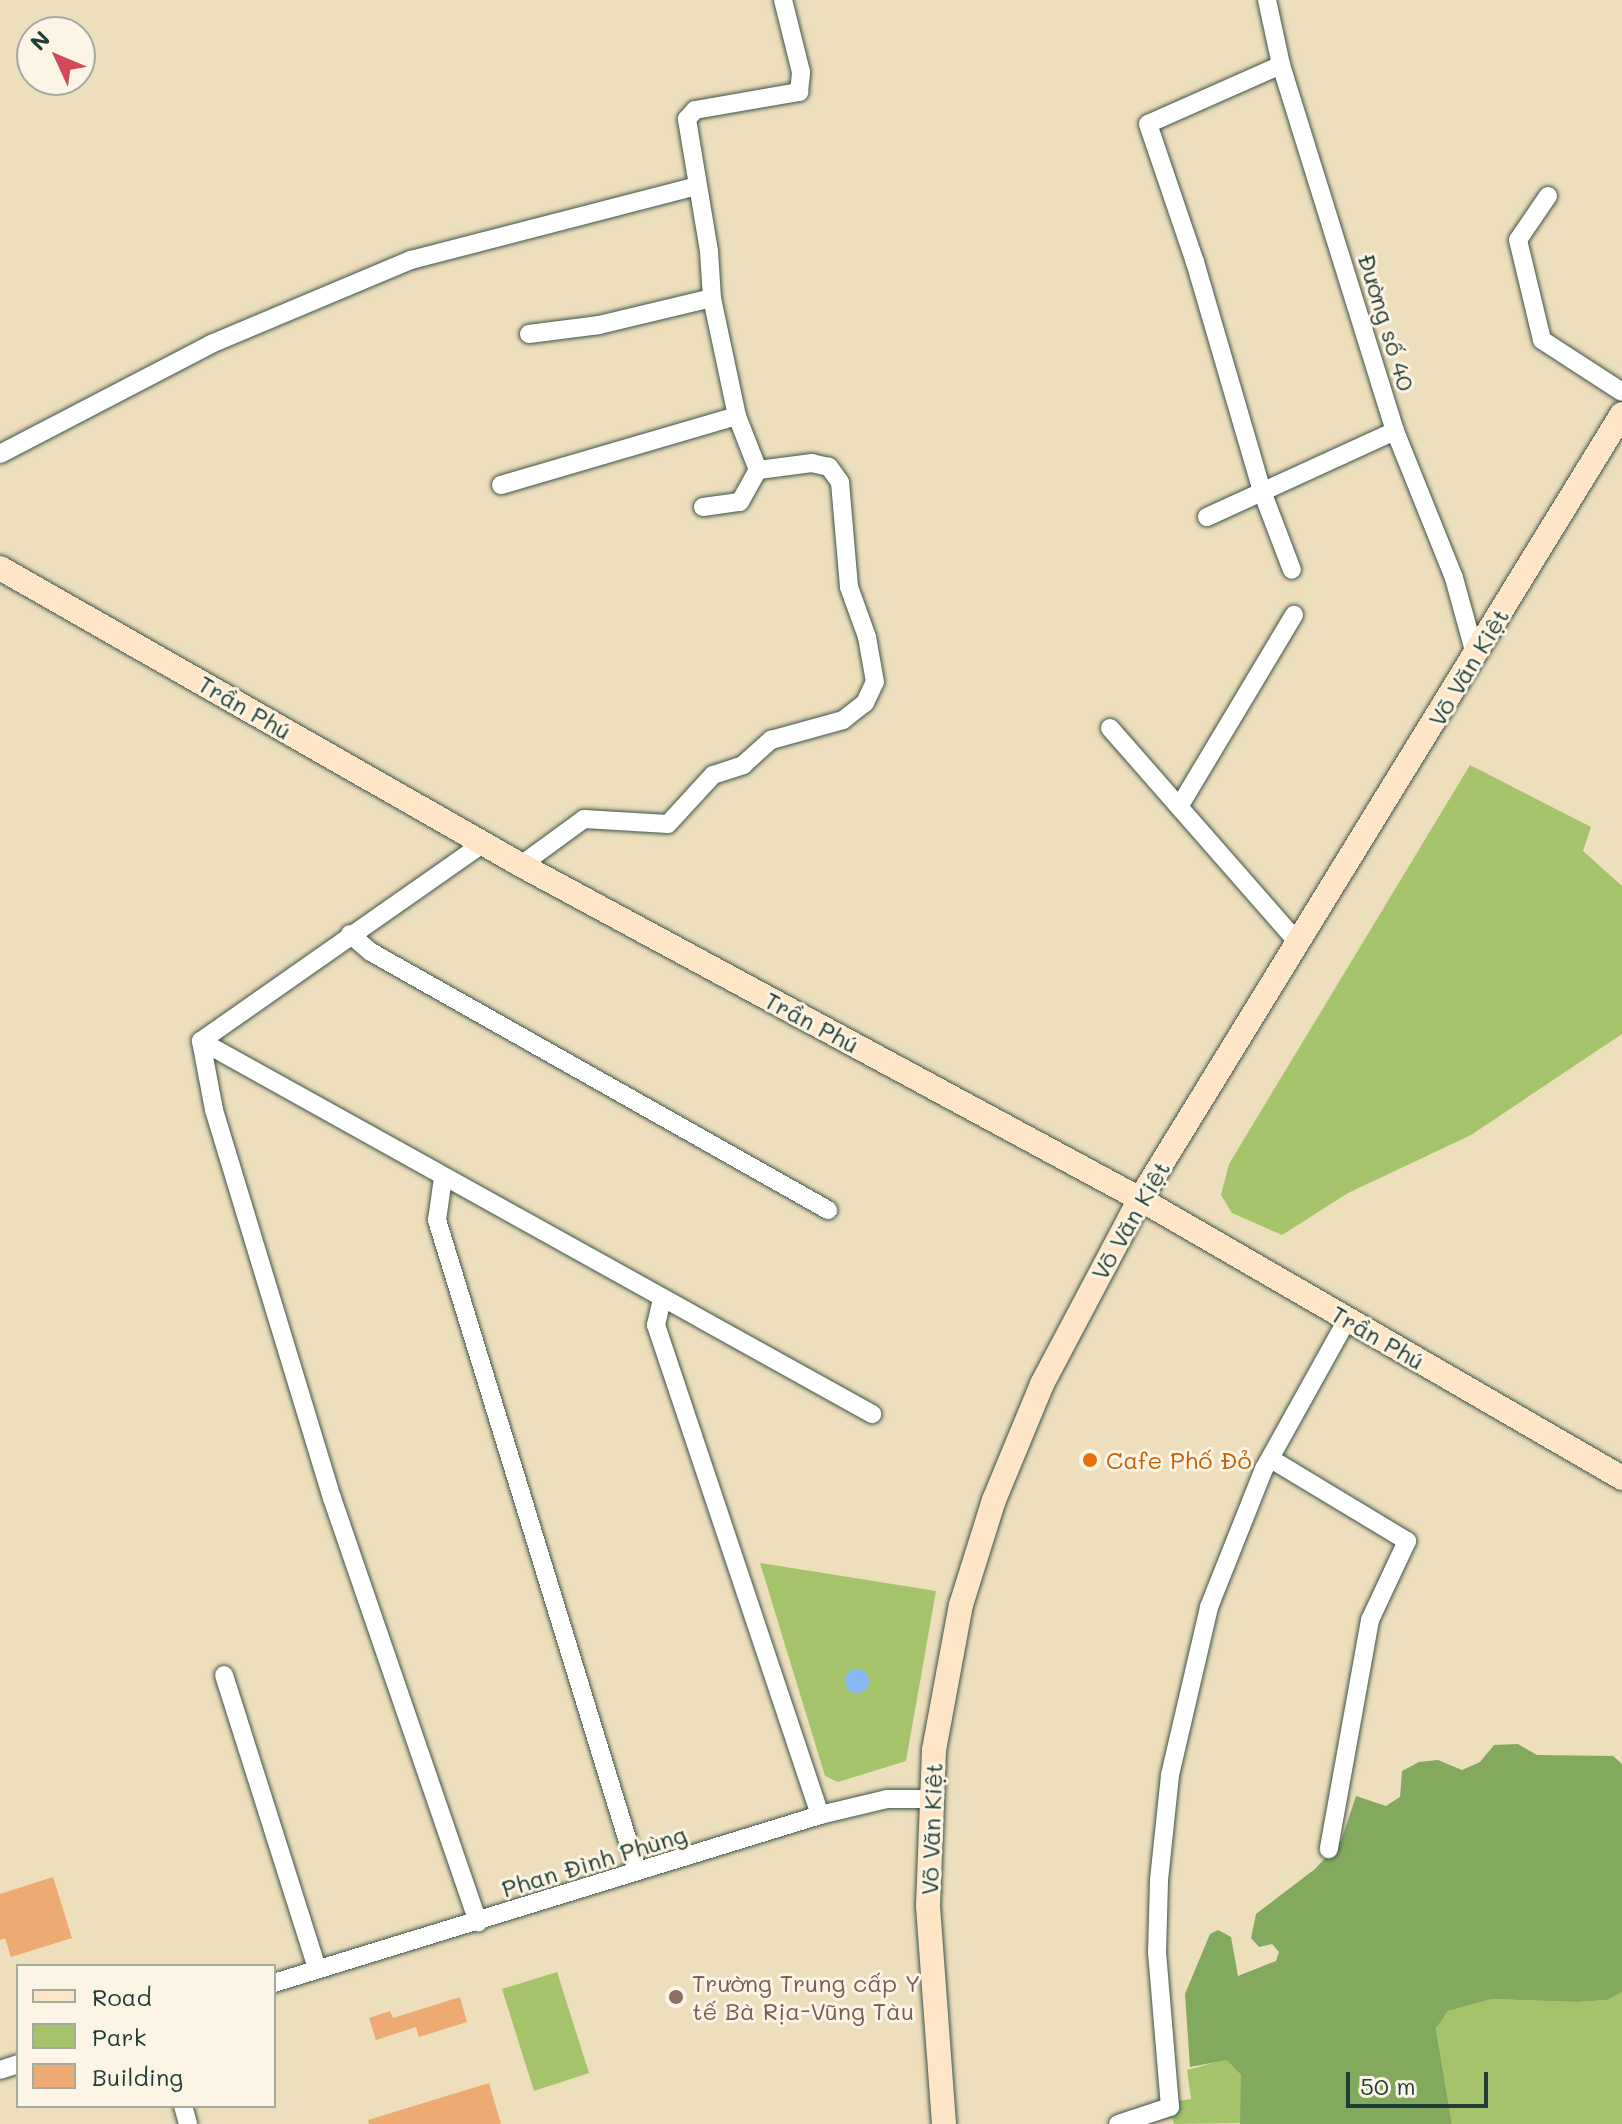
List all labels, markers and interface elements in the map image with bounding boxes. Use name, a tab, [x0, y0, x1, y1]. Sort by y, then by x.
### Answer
north arrow	[16, 16, 96, 96]
text: N	[24, 24, 56, 56]
street label: Đường số 40	[1352, 250, 1422, 394]
street label: Võ Văn Kiệt	[1421, 603, 1515, 731]
street label: Trần Phú	[193, 669, 297, 745]
street label: Trần Phú	[760, 985, 864, 1059]
street label: Võ Văn Kiệt	[1084, 1155, 1176, 1285]
street label: Trần Phú	[1326, 1299, 1430, 1375]
place label: Cafe Phố Đỏ	[1106, 1446, 1252, 1474]
marker: Cafe Phố Đỏ	[1081, 1451, 1099, 1469]
street label: Võ Văn Kiệt	[914, 1762, 948, 1896]
street label: Phan Đình Phùng	[498, 1819, 690, 1903]
legend	[16, 1964, 276, 2108]
place label: Trường Trung cấp Y tế Bà Rịa-Vũng Tàu	[692, 1969, 920, 2025]
text: Road	[92, 1981, 152, 2012]
marker: Trường Trung cấp Y tế Bà Rịa-Vũng Tàu	[667, 1988, 685, 2006]
text: Park	[92, 2021, 146, 2052]
scale bar	[1350, 2056, 1492, 2106]
text: Building	[92, 2061, 183, 2092]
text: 50 m	[1360, 2070, 1416, 2101]

